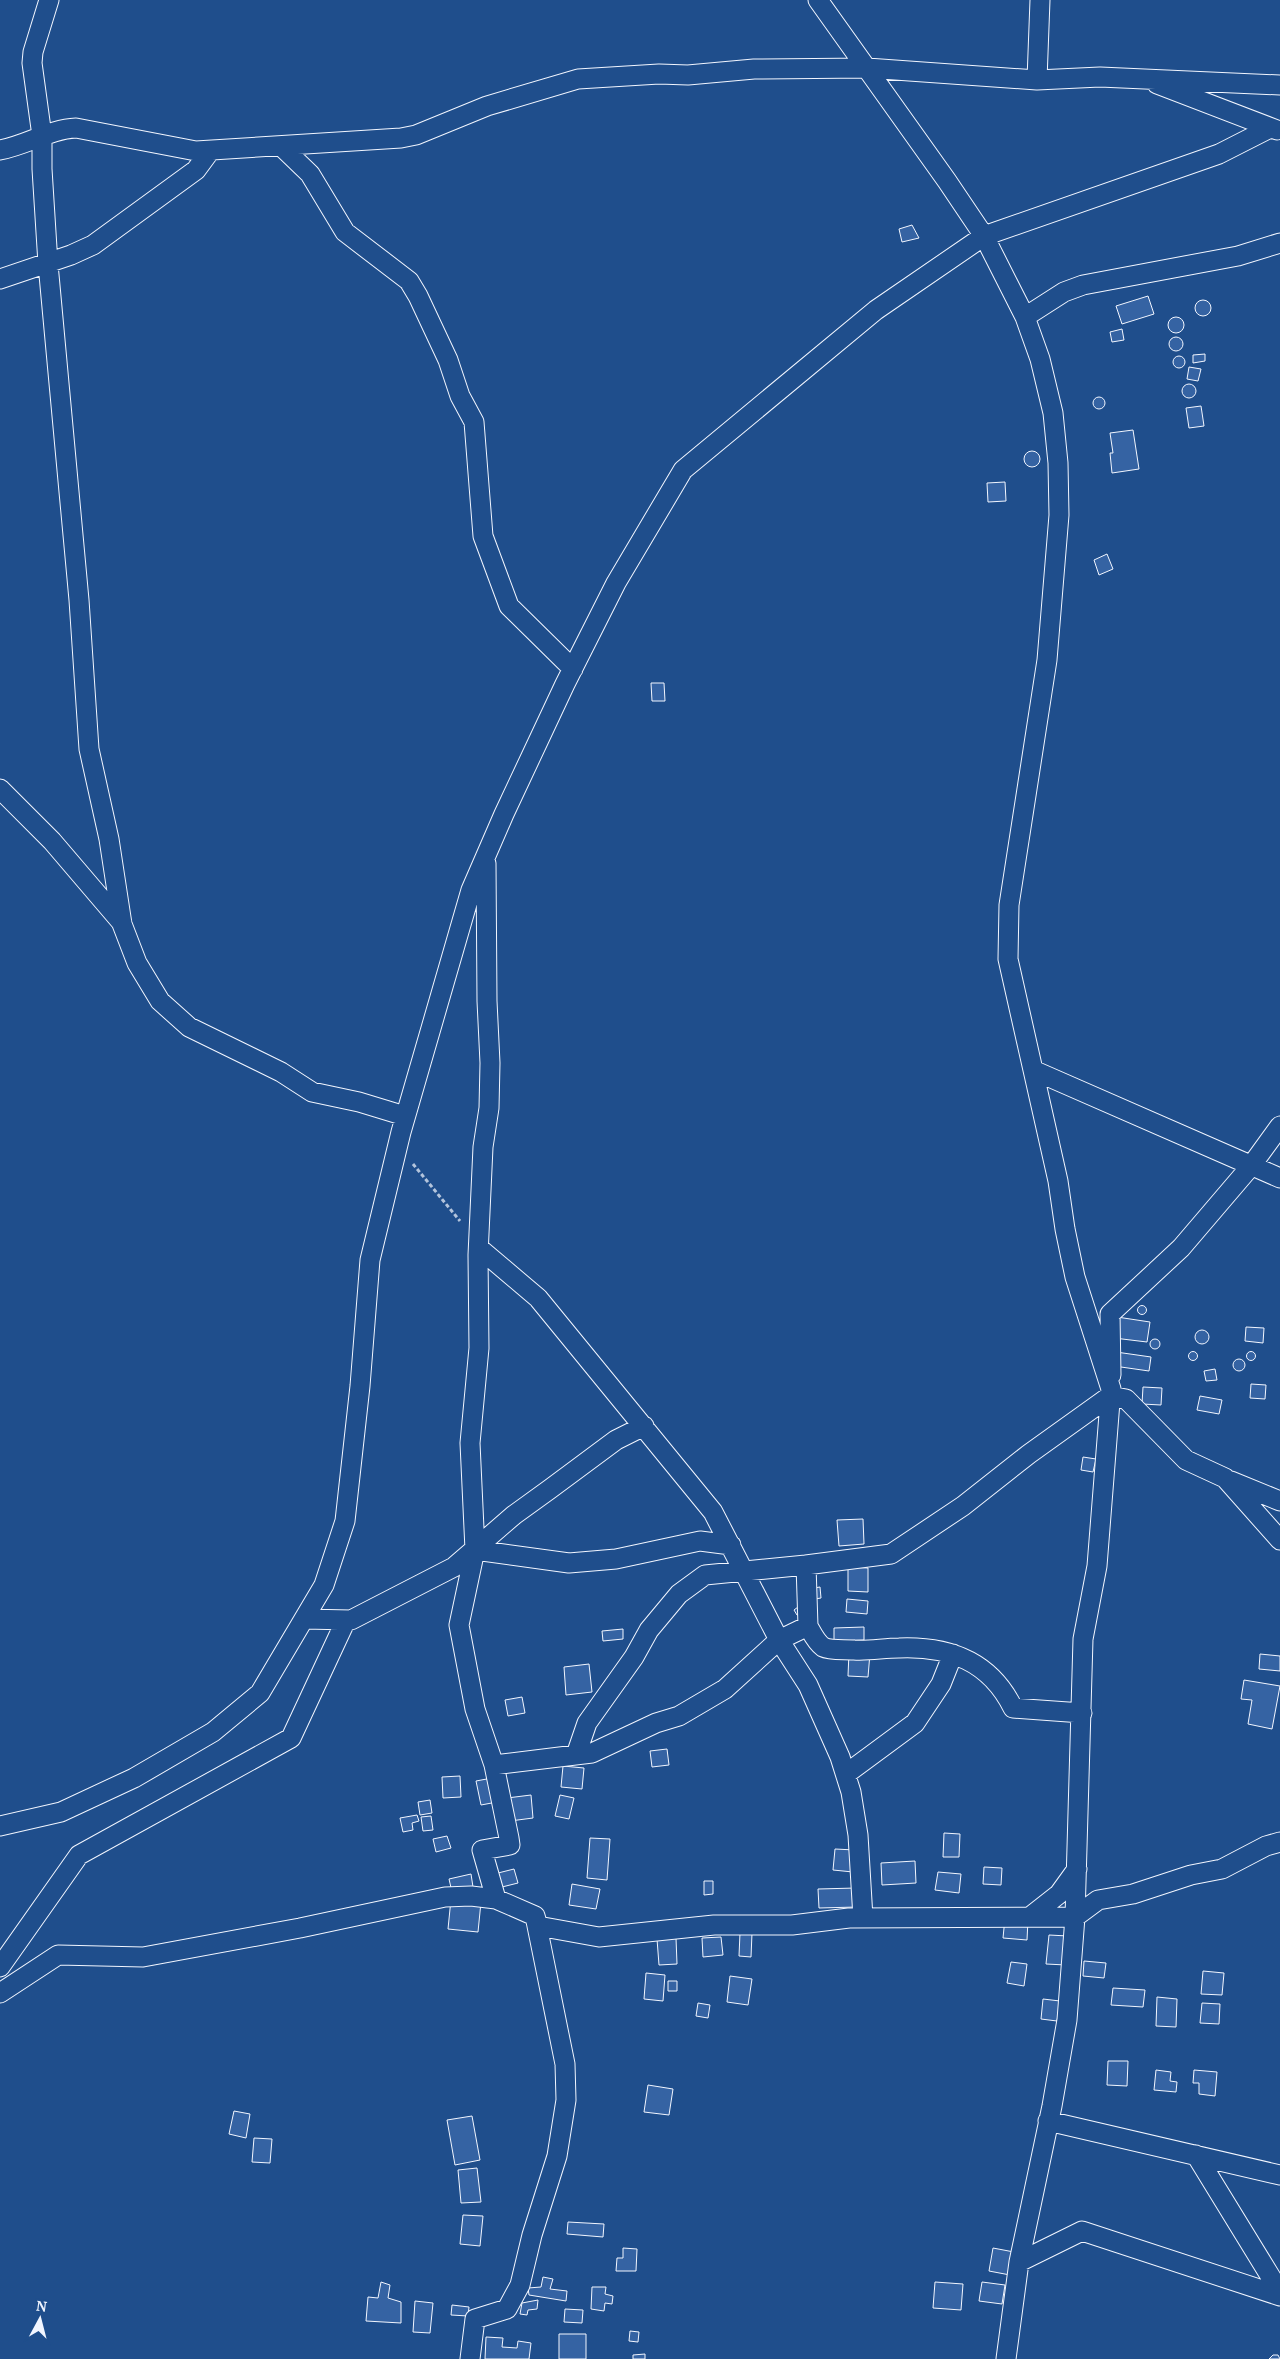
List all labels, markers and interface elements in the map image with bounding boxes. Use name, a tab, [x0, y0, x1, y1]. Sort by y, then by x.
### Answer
north arrow	[15, 2294, 65, 2344]
text: N	[35, 2296, 48, 2316]

